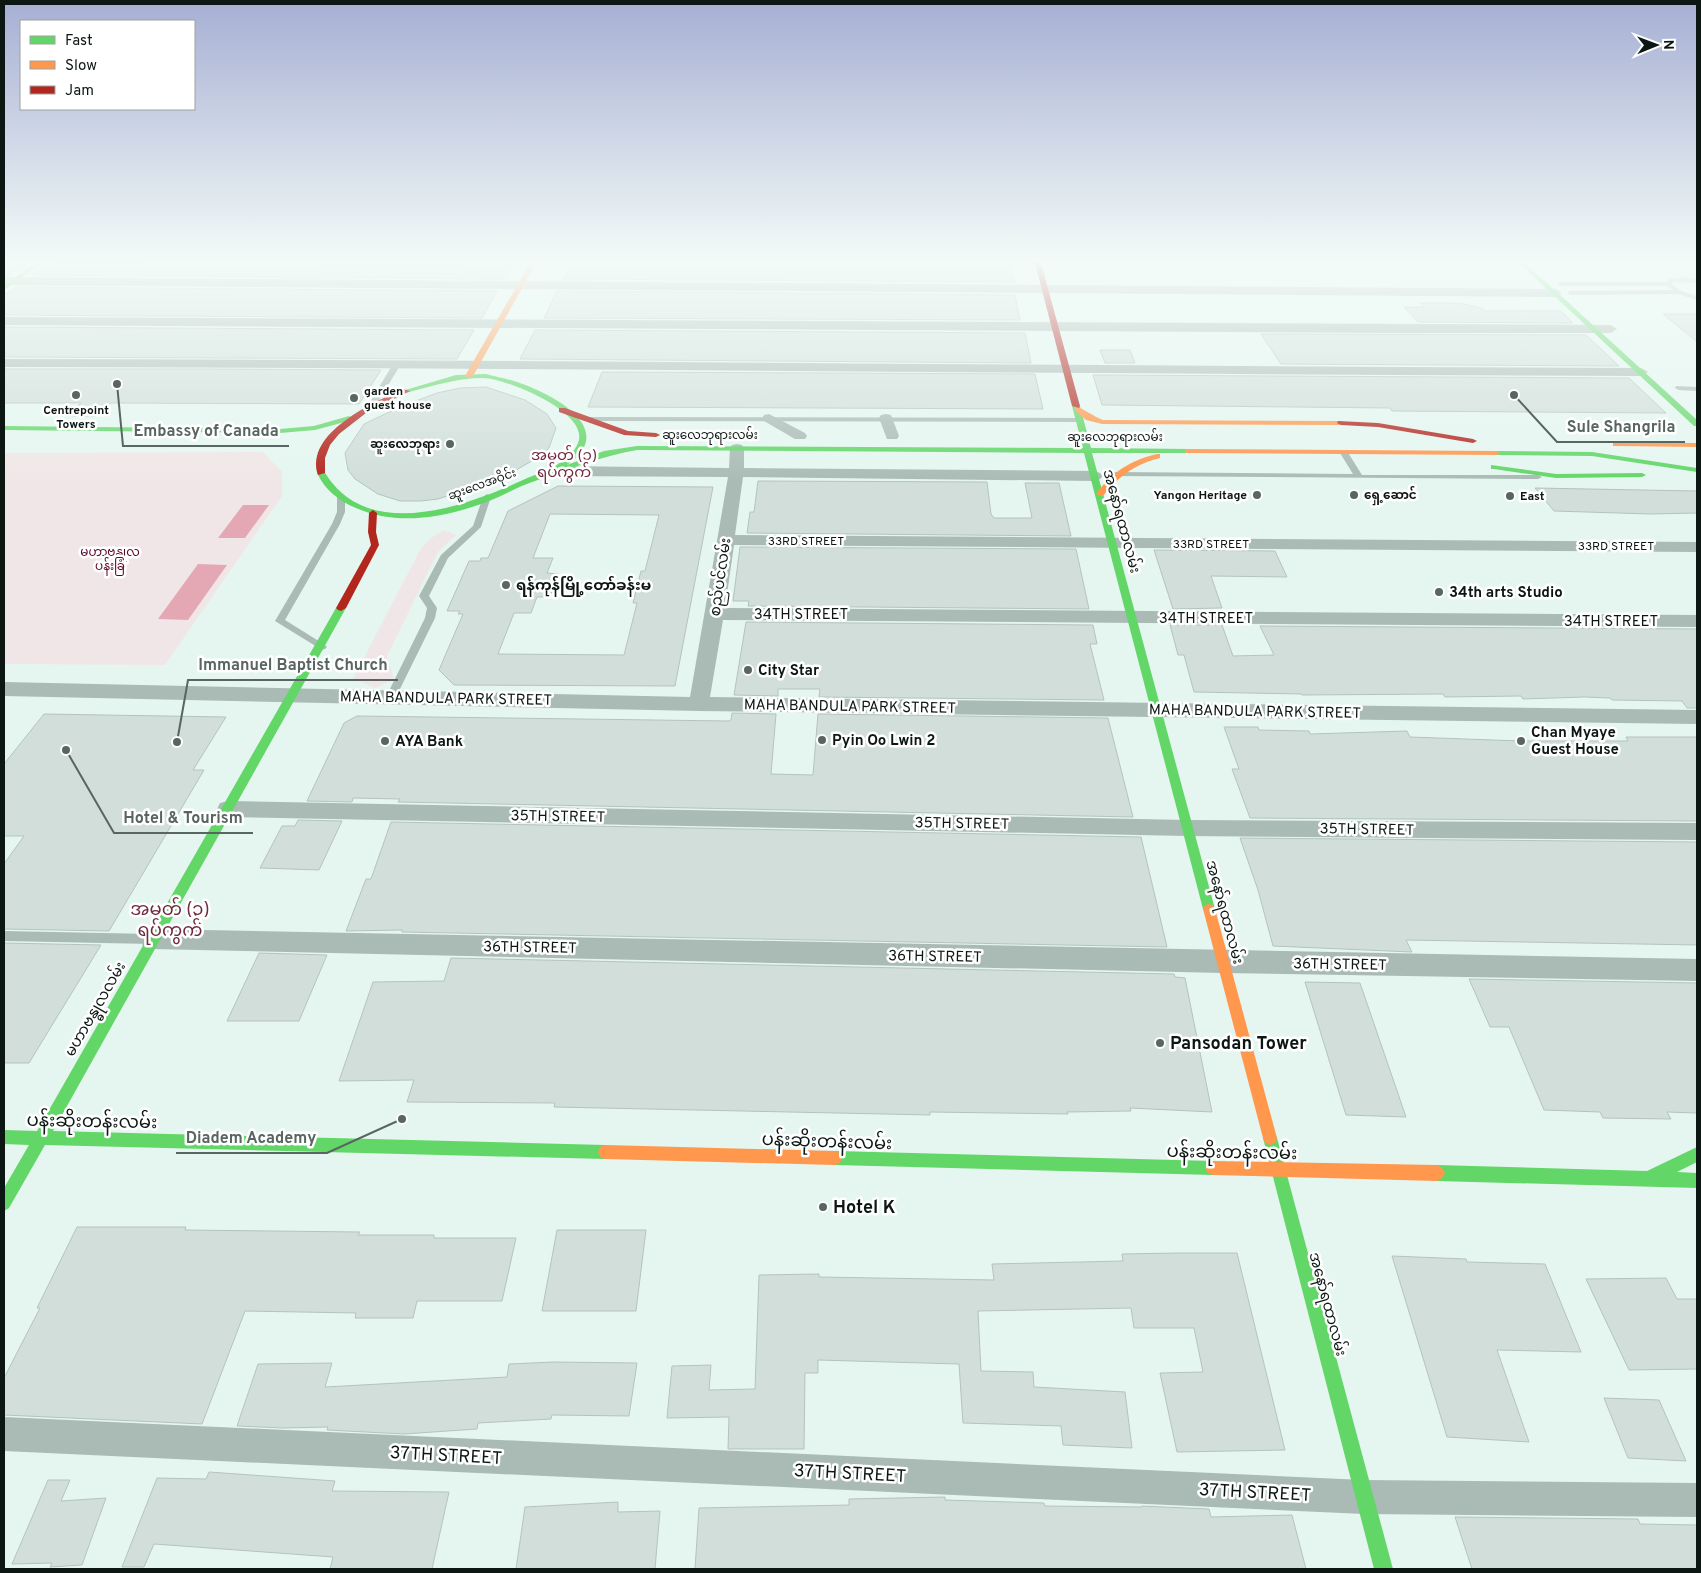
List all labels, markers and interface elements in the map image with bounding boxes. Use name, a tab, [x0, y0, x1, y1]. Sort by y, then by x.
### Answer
legend	[20, 20, 195, 110]
north arrow	[1631, 20, 1681, 70]
text: Fast	[65, 32, 93, 51]
text: N	[1659, 40, 1676, 50]
text: Slow	[65, 57, 97, 76]
text: Jam	[65, 82, 94, 101]
place label: garden guest house	[364, 384, 432, 414]
marker: Centrepoint Towers	[70, 389, 82, 401]
marker: garden guest house	[348, 392, 360, 404]
place label: Centrepoint Towers	[43, 403, 109, 433]
callout: Sule Shangrila	[1557, 411, 1685, 442]
callout: Embassy of Canada	[123, 415, 289, 446]
text: Sule Shangrila	[1567, 418, 1675, 438]
text: Embassy of Canada	[133, 422, 279, 442]
street label: ဆူးလေဘုရားလမ်း	[662, 426, 758, 445]
street label: ဆူးလေဘုရားလမ်း	[1067, 428, 1163, 447]
place label: ဆူးလေဘုရား	[370, 437, 440, 455]
marker: ဆူးလေဘုရား	[444, 438, 456, 450]
district label: အမှတ် (၁) ရပ်ကွက်	[531, 445, 597, 484]
street label: ဆူးလေအဝိုင်း	[445, 463, 519, 506]
street label: အနော်ရထာလမ်း	[1097, 467, 1145, 576]
place label: ရှေ့ဆောင်	[1364, 485, 1417, 506]
place label: Yangon Heritage	[1154, 488, 1247, 504]
marker: Yangon Heritage	[1251, 489, 1263, 501]
marker: ရှေ့ဆောင်	[1348, 489, 1360, 501]
place label: East	[1520, 489, 1545, 505]
marker: East	[1504, 490, 1516, 502]
street label: 33RD STREET	[768, 534, 844, 550]
street label: စည်ပင်လမ်း	[705, 537, 737, 618]
street label: 33RD STREET	[1173, 537, 1249, 553]
street label: 33RD STREET	[1578, 539, 1654, 555]
park label: မဟာဗန္ဓုလ ပန်းခြံ	[80, 545, 140, 576]
place label: ရန်ကုန်မြို့တော်ခန်းမ	[516, 575, 651, 597]
marker: ရန်ကုန်မြို့တော်ခန်းမ	[500, 579, 512, 591]
place label: 34th arts Studio	[1449, 584, 1563, 603]
marker: 34th arts Studio	[1433, 586, 1445, 598]
street label: 34TH STREET	[754, 606, 848, 625]
street label: 34TH STREET	[1159, 610, 1253, 629]
street label: 34TH STREET	[1564, 613, 1658, 632]
callout: Immanuel Baptist Church	[188, 649, 398, 680]
text: Immanuel Baptist Church	[198, 656, 388, 676]
place label: City Star	[758, 662, 820, 681]
marker: City Star	[742, 664, 754, 676]
street label: MAHA BANDULA PARK STREET	[340, 688, 552, 711]
street label: MAHA BANDULA PARK STREET	[744, 696, 956, 719]
street label: MAHA BANDULA PARK STREET	[1149, 701, 1361, 724]
place label: Chan Myaye Guest House	[1531, 724, 1619, 760]
place label: Pyin Oo Lwin 2	[832, 732, 935, 751]
place label: AYA Bank	[395, 733, 463, 752]
marker: Pyin Oo Lwin 2	[816, 734, 828, 746]
marker: AYA Bank	[379, 735, 391, 747]
marker: Chan Myaye Guest House	[1515, 735, 1527, 747]
callout: Hotel & Tourism	[114, 802, 253, 833]
street label: 35TH STREET	[510, 807, 606, 828]
text: Hotel & Tourism	[123, 809, 243, 829]
street label: 35TH STREET	[914, 814, 1010, 835]
street label: 35TH STREET	[1319, 820, 1415, 841]
street label: အနော်ရထာလမ်း	[1200, 858, 1248, 967]
district label: အမှတ် (၃) ရပ်ကွက်	[130, 896, 210, 945]
street label: 36TH STREET	[483, 938, 577, 959]
street label: 36TH STREET	[888, 947, 982, 968]
street label: 36TH STREET	[1293, 955, 1387, 976]
street label: မဟာဗန္ဓုလလမ်း	[60, 958, 132, 1061]
place label: Pansodan Tower	[1170, 1033, 1307, 1056]
marker: Pansodan Tower	[1154, 1037, 1166, 1049]
street label: ပန်းဆိုးတန်းလမ်း	[26, 1106, 158, 1137]
callout: Diadem Academy	[176, 1122, 327, 1153]
street label: ပန်းဆိုးတန်းလမ်း	[761, 1125, 893, 1158]
text: Diadem Academy	[186, 1129, 316, 1149]
street label: ပန်းဆိုးတန်းလမ်း	[1166, 1137, 1298, 1168]
place label: Hotel K	[833, 1197, 896, 1220]
marker: Hotel K	[817, 1201, 829, 1213]
street label: အနော်ရထာလမ်း	[1303, 1250, 1351, 1359]
street label: 37TH STREET	[389, 1442, 503, 1471]
street label: 37TH STREET	[793, 1460, 907, 1489]
street label: 37TH STREET	[1198, 1479, 1312, 1508]

